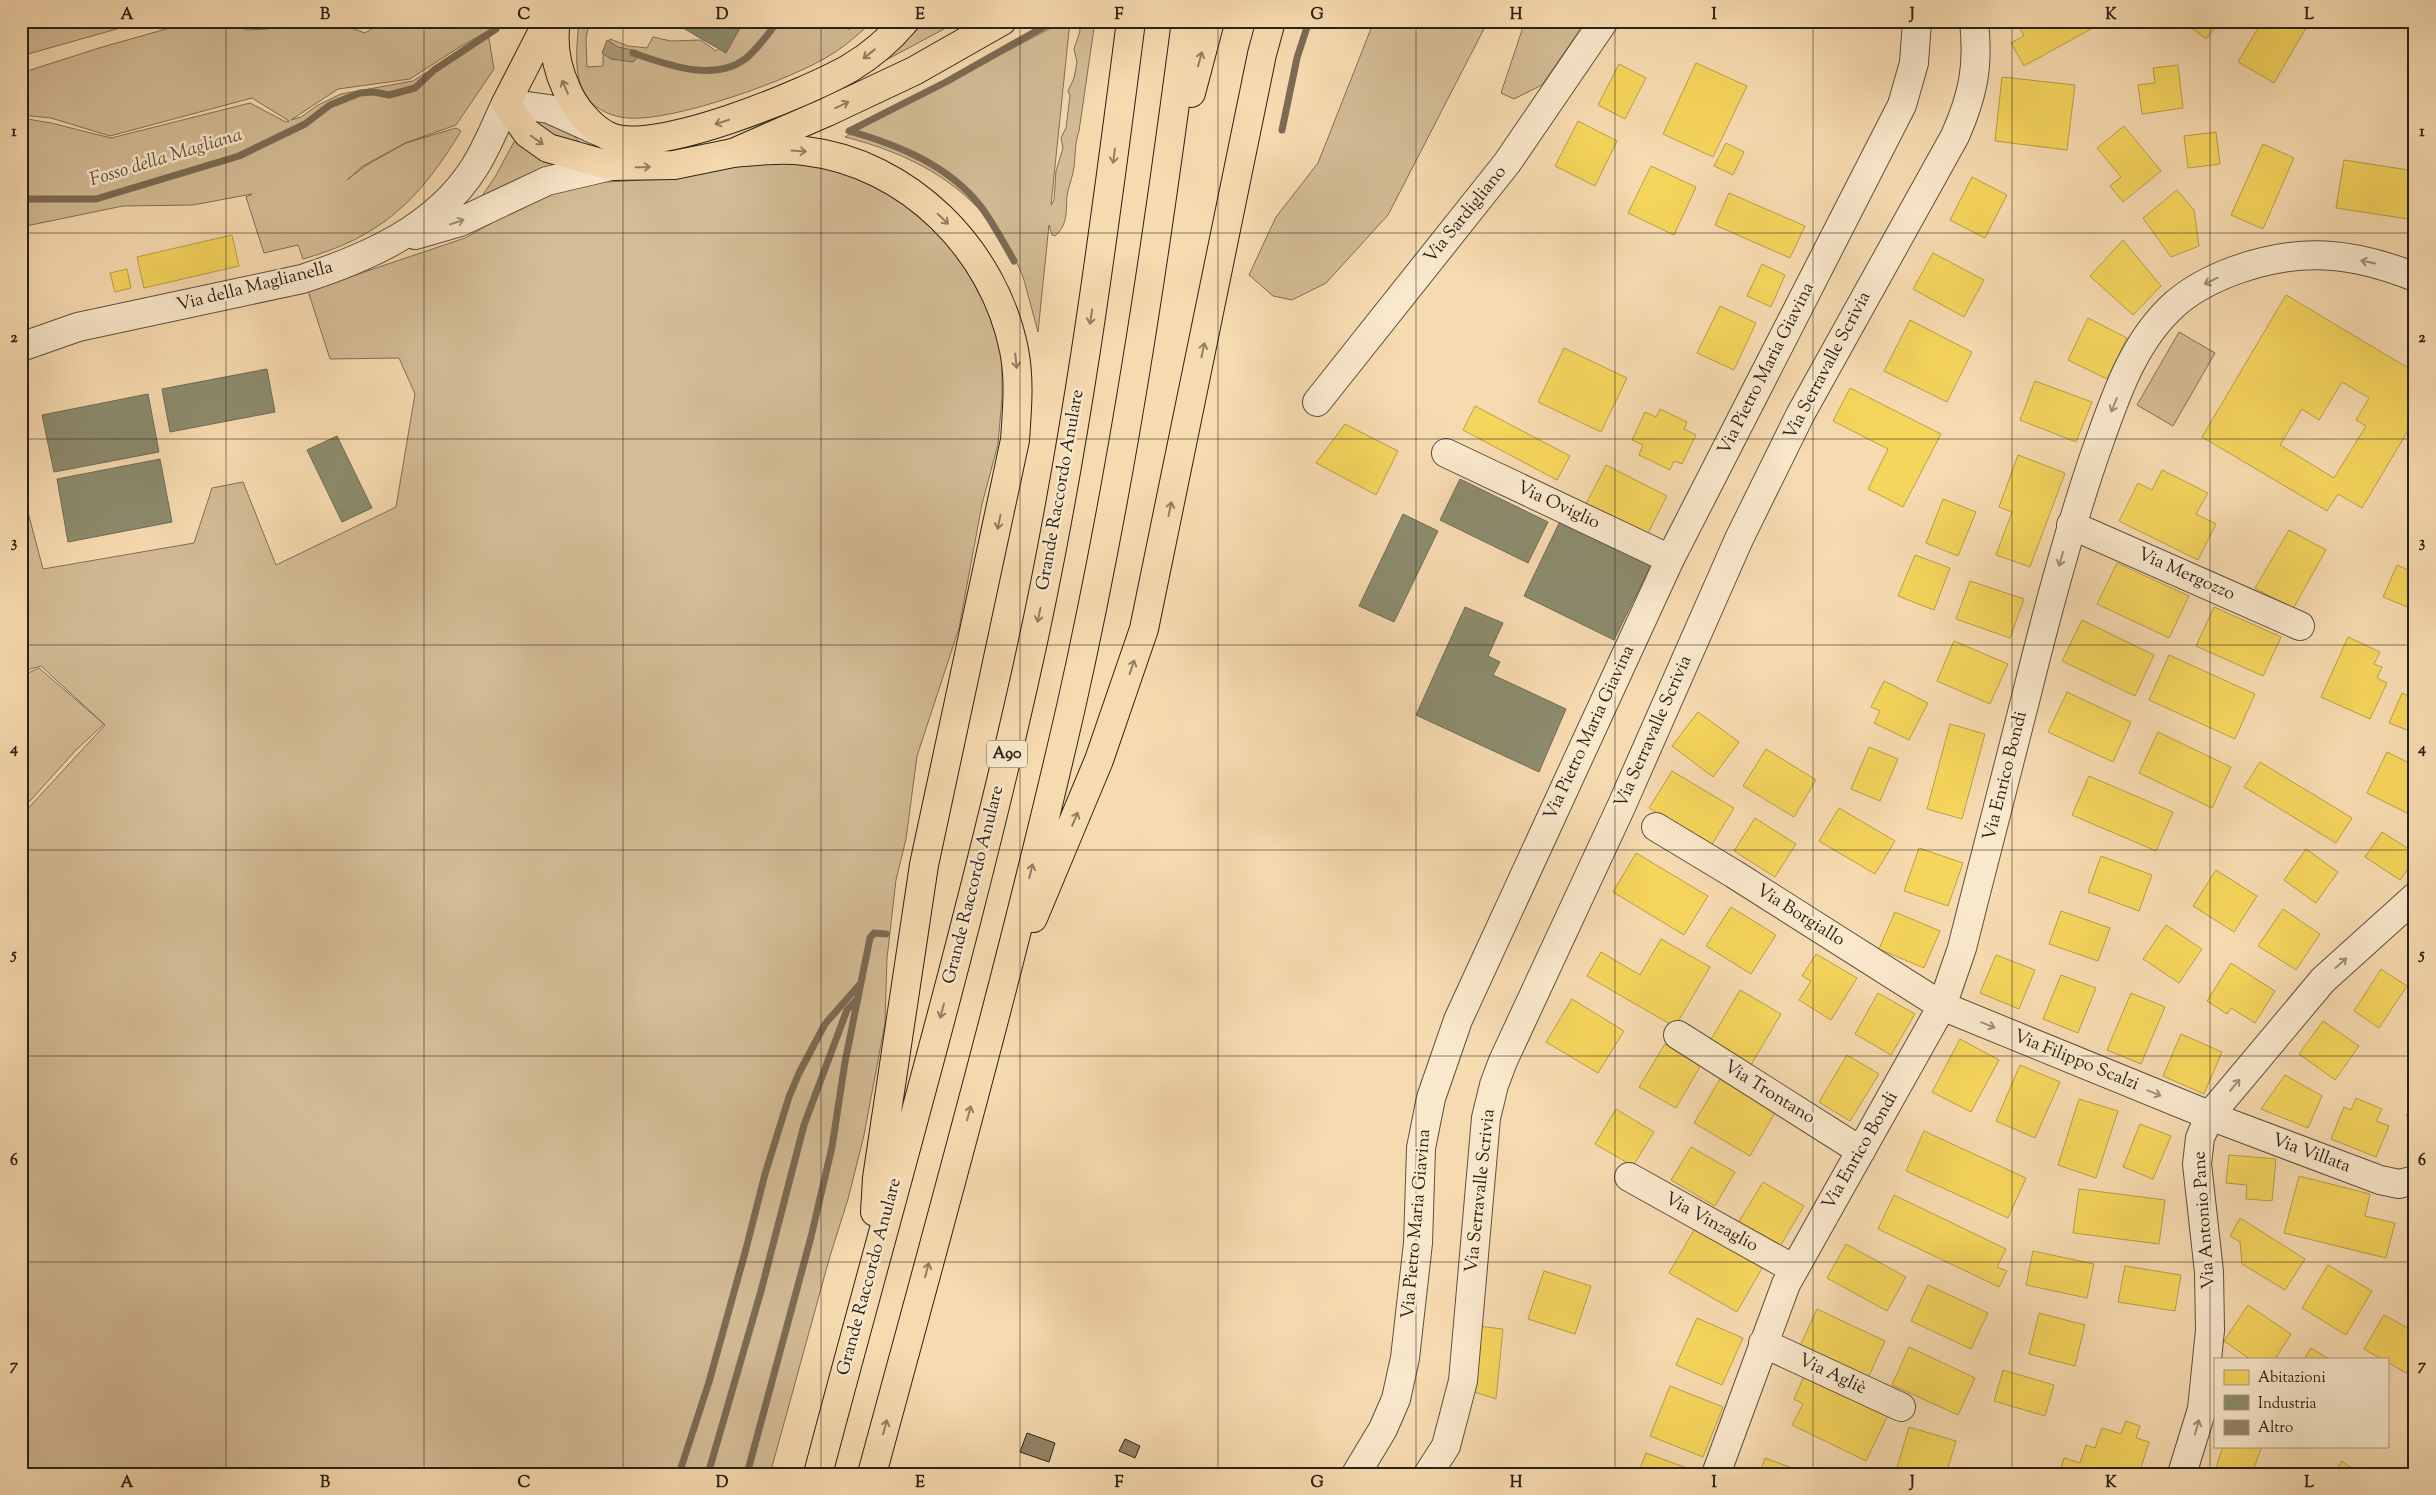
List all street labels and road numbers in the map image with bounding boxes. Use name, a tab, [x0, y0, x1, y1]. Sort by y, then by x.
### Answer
street label: Via Sardigliano	[1418, 160, 1514, 269]
street label: Via della Maglianella	[174, 255, 336, 319]
street label: Via Pietro Maria Giavina	[1712, 278, 1822, 460]
street label: Via Serravalle Scrivia	[1778, 287, 1878, 445]
street label: Grande Raccordo Anulare	[1031, 387, 1091, 593]
street label: Via Oviglio	[1512, 475, 1604, 537]
street label: Via Mergozzo	[2133, 542, 2239, 608]
street label: Via Pietro Maria Giavina	[1538, 641, 1642, 825]
street label: Via Serravalle Scrivia	[1609, 652, 1699, 812]
street label: Via Enrico Bondi	[1977, 709, 2035, 843]
road number: A90	[987, 741, 1027, 768]
street label: Grande Raccordo Anulare	[937, 783, 1011, 987]
street label: Via Borgiallo	[1750, 878, 1850, 954]
street label: Via Filippo Scalzi	[2009, 1024, 2143, 1098]
street label: Via Trontano	[1718, 1055, 1820, 1132]
street label: Via Enrico Bondi	[1817, 1087, 1905, 1215]
street label: Via Serravalle Scrivia	[1459, 1108, 1503, 1274]
street label: Via Pietro Maria Giavina	[1396, 1128, 1438, 1320]
street label: Via Villata	[2268, 1128, 2354, 1180]
street label: Via Antonio Pane	[2187, 1150, 2223, 1290]
street label: Grande Raccordo Anulare	[831, 1175, 909, 1379]
street label: Via Vinzaglio	[1659, 1187, 1763, 1260]
street label: Via Agliè	[1794, 1348, 1870, 1402]

